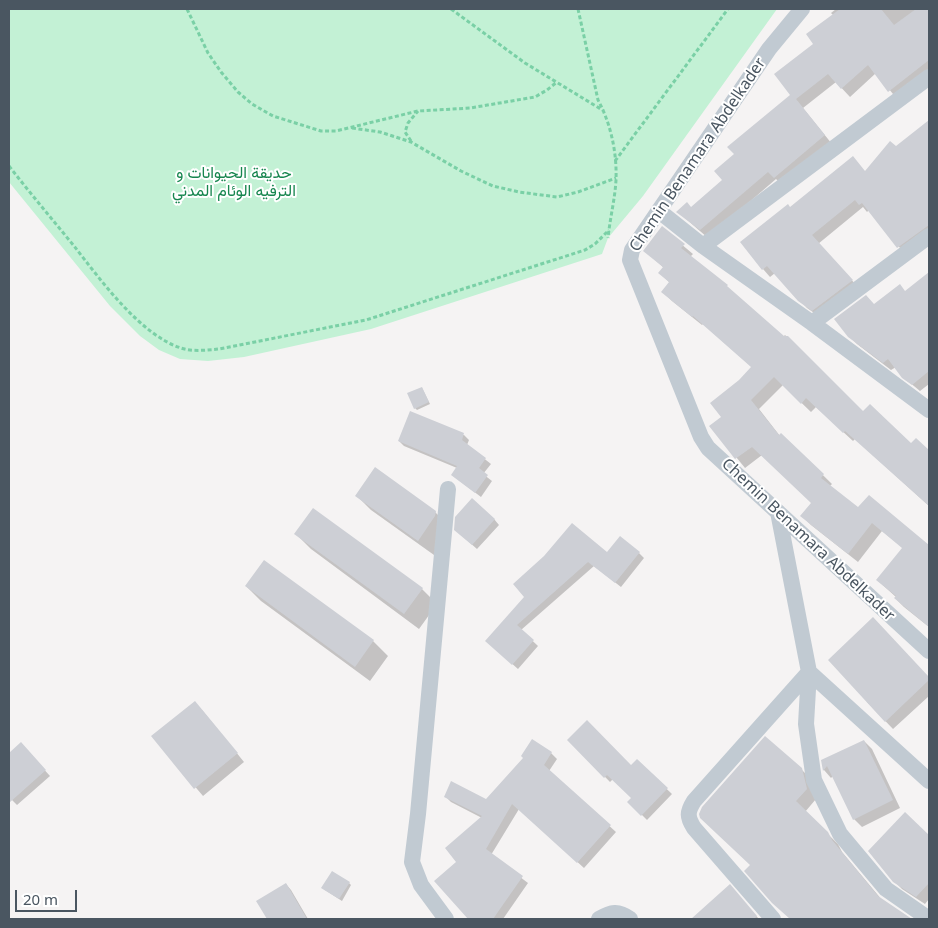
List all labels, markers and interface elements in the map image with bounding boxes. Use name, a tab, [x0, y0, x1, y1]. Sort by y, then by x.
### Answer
street label: Chemin Benamara Abdelkader	[626, 54, 770, 256]
park label: حديقة الحيوانات و الترفيه الوئام المدني	[172, 163, 296, 201]
street label: Chemin Benamara Abdelkader	[717, 455, 899, 625]
scale bar	[18, 880, 80, 912]
text: 20 m	[23, 889, 58, 909]

